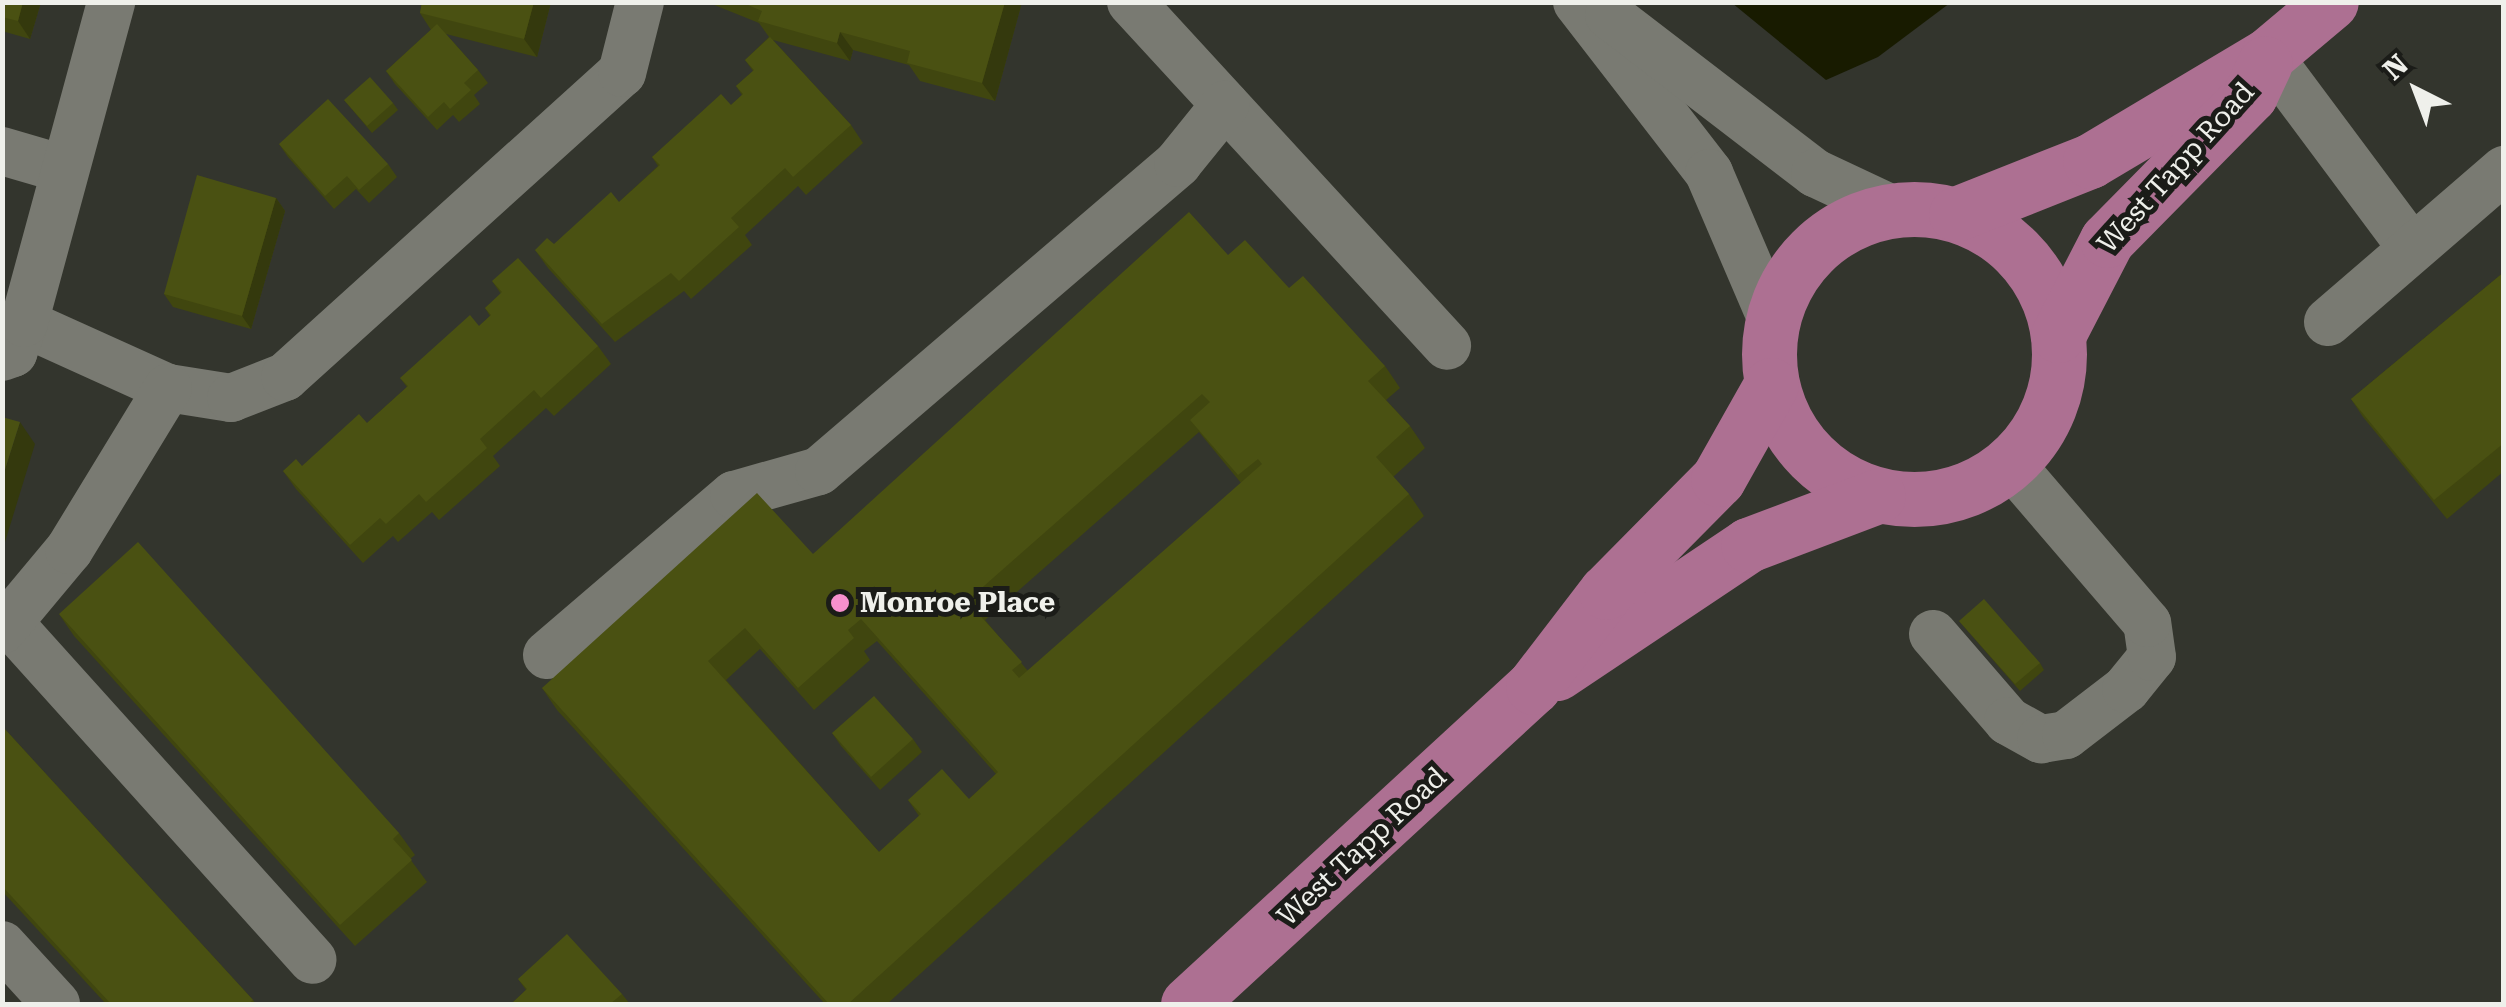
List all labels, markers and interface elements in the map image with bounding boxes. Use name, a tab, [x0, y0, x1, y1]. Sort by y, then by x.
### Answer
north arrow	[2366, 40, 2466, 140]
text: N	[2377, 48, 2415, 87]
street label: West Tapp Road	[2091, 76, 2261, 260]
place label: Monroe Place	[860, 586, 1055, 620]
marker: Monroe Place	[829, 592, 851, 614]
street label: West Tapp Road	[1271, 760, 1453, 934]

